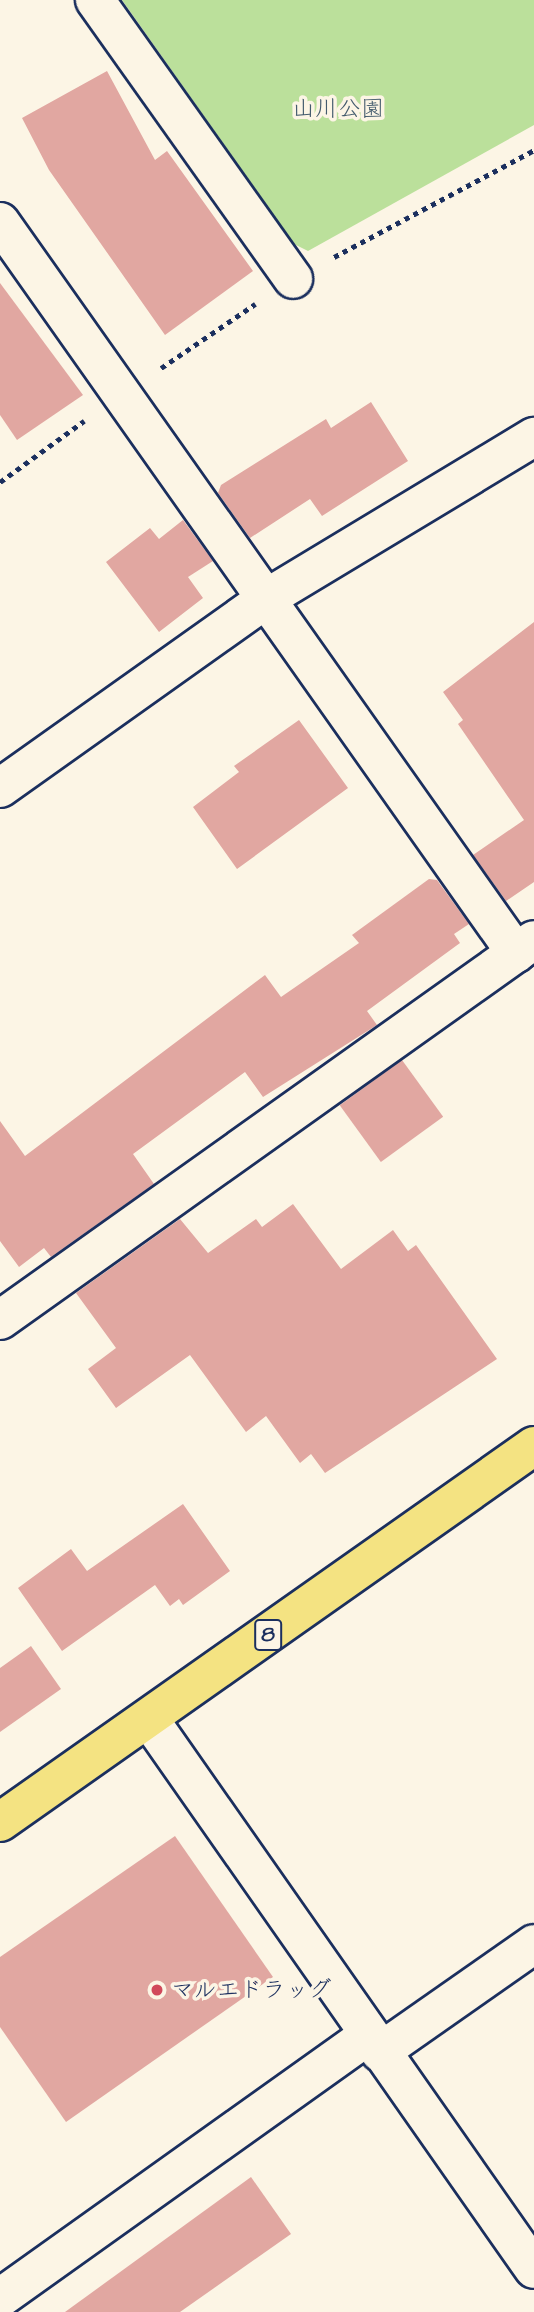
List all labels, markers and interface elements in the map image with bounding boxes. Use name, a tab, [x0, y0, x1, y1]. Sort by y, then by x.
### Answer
park label: 山川公園	[292, 95, 384, 123]
road number: 8	[254, 1618, 282, 1652]
place label: マルエドラッグ	[171, 1976, 332, 2004]
marker: マルエドラッグ	[149, 1982, 165, 1998]

